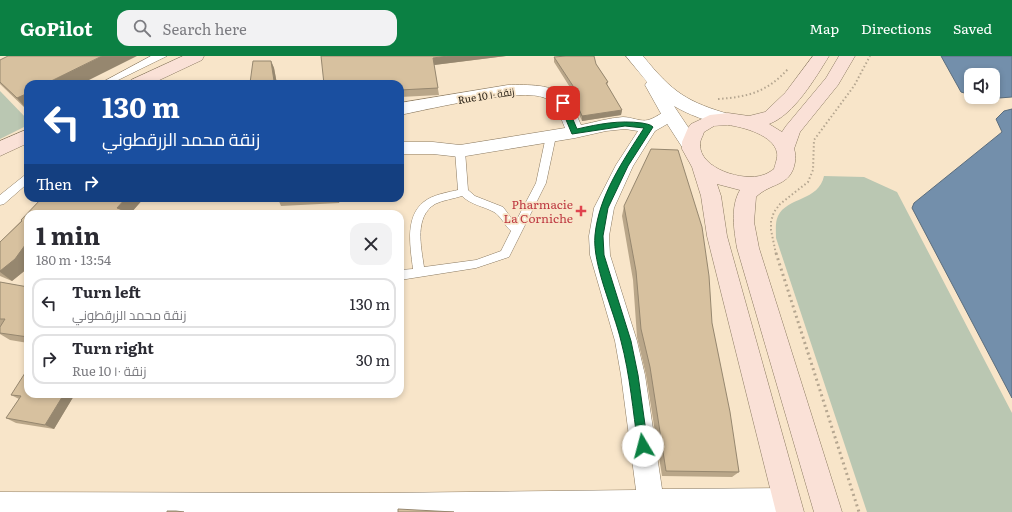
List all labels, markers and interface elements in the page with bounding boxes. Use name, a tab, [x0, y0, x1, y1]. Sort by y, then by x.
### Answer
search box	[117, 10, 397, 46]
text: GoPilot	[20, 14, 93, 42]
icon: search	[131, 17, 153, 39]
text: Search here	[163, 17, 247, 40]
text: Map	[809, 18, 839, 38]
text: Directions	[861, 18, 931, 38]
text: Saved	[953, 18, 992, 38]
map controls	[964, 68, 1000, 104]
button: sound	[964, 68, 1000, 104]
street label: Rue 10 زنقة ١٠	[457, 83, 515, 107]
text: 130 m	[102, 85, 180, 127]
pin	[546, 86, 580, 120]
icon: arrive	[552, 92, 574, 114]
icon: left	[36, 96, 88, 148]
text: زنقة محمد الزرقطوني	[102, 125, 260, 152]
text: Then	[36, 172, 72, 195]
icon: right	[80, 172, 102, 194]
place label: Pharmacie La Corniche	[504, 195, 573, 227]
marker: Pharmacie La Corniche	[576, 206, 586, 216]
text: 1 min	[36, 217, 100, 252]
button: close	[350, 223, 392, 265]
text: 180 m · 13:54	[36, 250, 111, 269]
text: Turn left	[72, 280, 141, 303]
icon: left	[38, 292, 60, 314]
text: 130 m	[350, 292, 390, 315]
text: زنقة محمد الزرقطوني	[72, 305, 186, 324]
text: Turn right	[72, 336, 154, 359]
icon: right	[38, 348, 60, 370]
text: 30 m	[356, 348, 390, 371]
text: Rue 10 زنقة ١٠	[72, 361, 146, 380]
position arrow	[622, 425, 664, 467]

